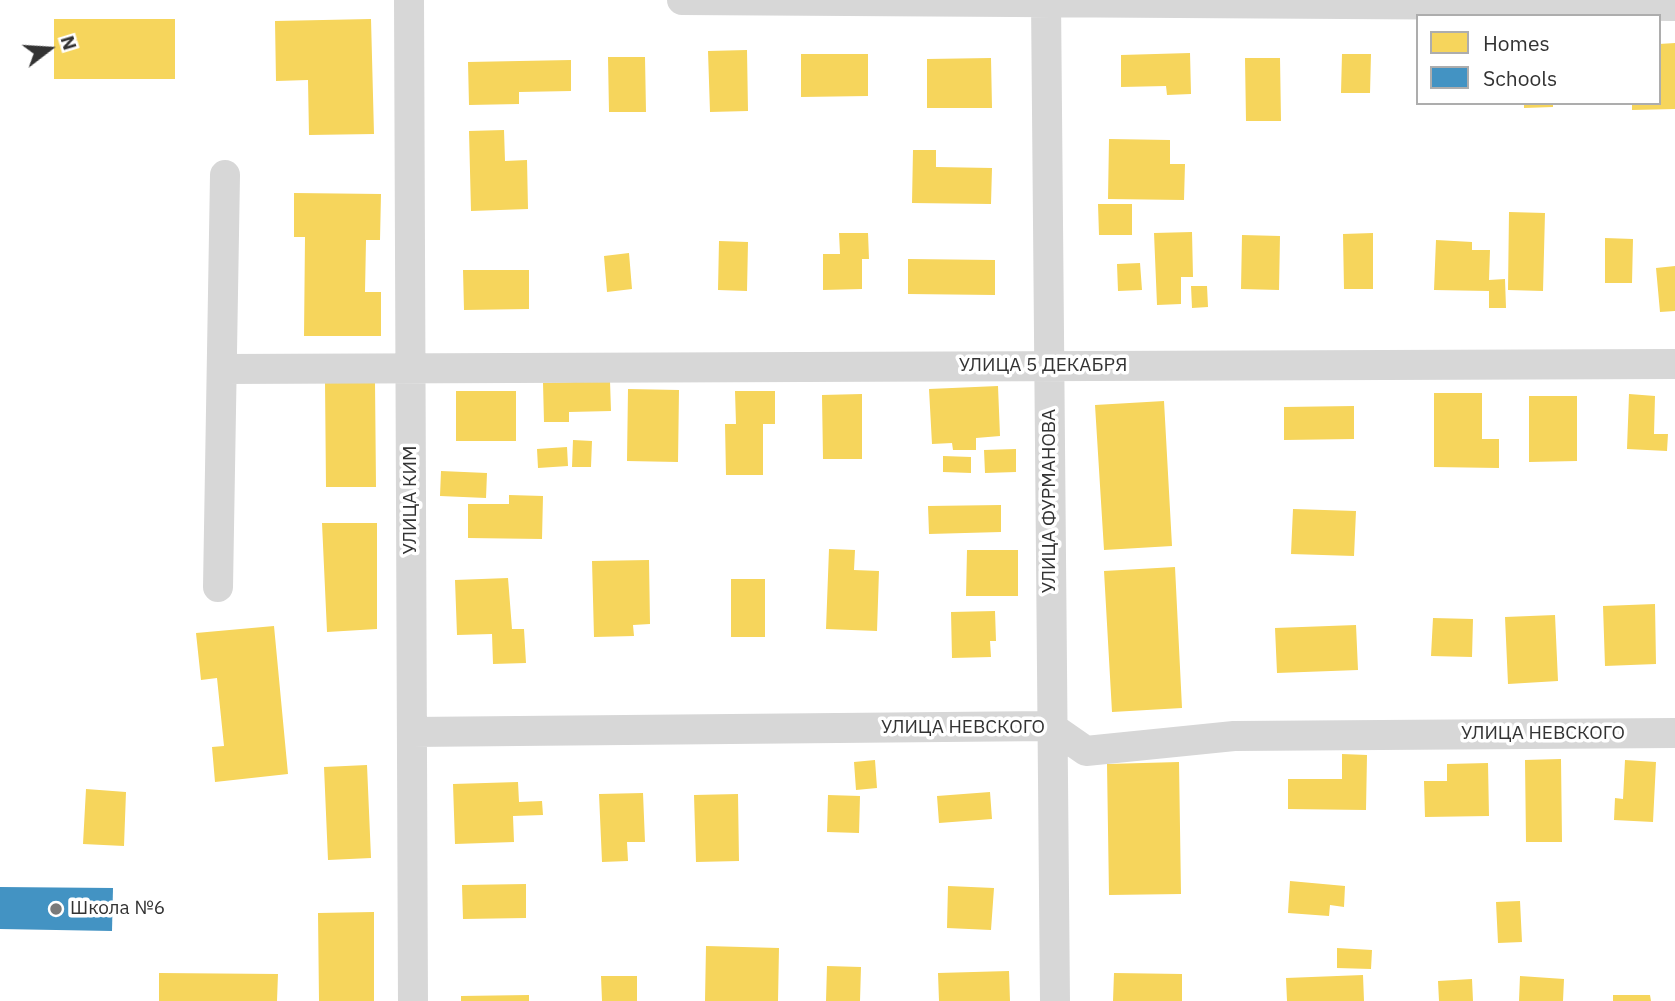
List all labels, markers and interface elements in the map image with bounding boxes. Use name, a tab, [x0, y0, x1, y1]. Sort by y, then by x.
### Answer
north arrow	[14, 14, 84, 84]
legend	[1416, 14, 1661, 105]
text: Homes	[1483, 29, 1550, 57]
text: N	[56, 33, 83, 53]
text: Schools	[1483, 64, 1557, 92]
street label: УЛИЦА 5 ДЕКАБРЯ	[959, 355, 1127, 377]
street label: УЛИЦА ФУРМАНОВА	[1039, 409, 1061, 593]
street label: УЛИЦА КИМ	[400, 446, 422, 554]
street label: УЛИЦА НЕВСКОГО	[881, 717, 1045, 739]
street label: УЛИЦА НЕВСКОГО	[1461, 723, 1625, 745]
place label: Школа №6	[70, 898, 165, 920]
marker: Школа №6	[48, 901, 64, 917]

